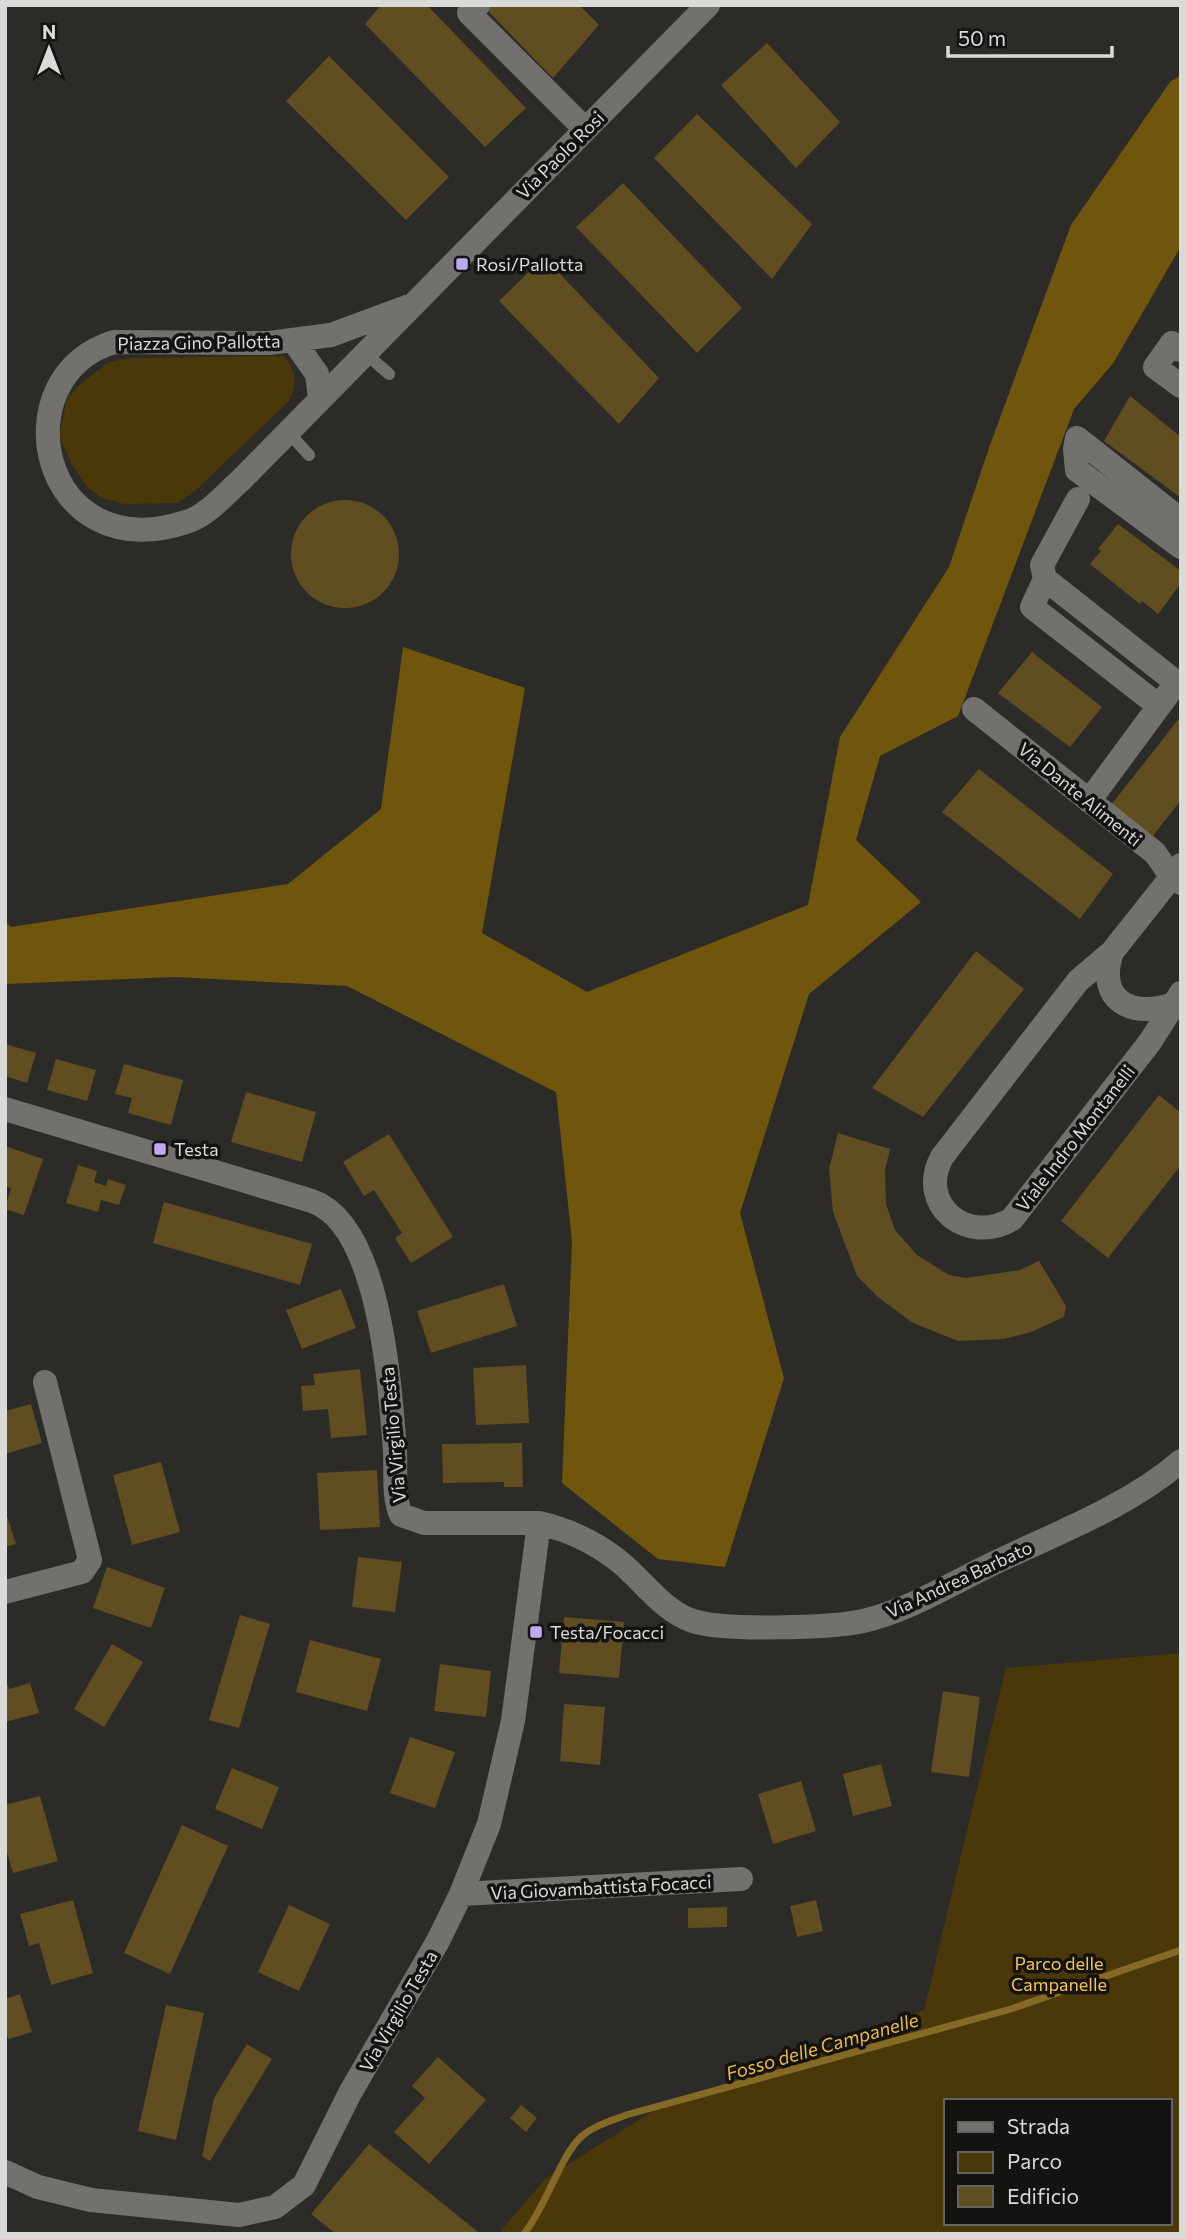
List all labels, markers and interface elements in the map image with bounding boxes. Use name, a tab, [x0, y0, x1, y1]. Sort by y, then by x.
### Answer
north arrow	[14, 14, 84, 84]
scale bar	[948, 14, 1112, 58]
text: N	[42, 20, 56, 43]
text: 50 m	[958, 25, 1006, 50]
street label: Via Paolo Rosi	[512, 107, 608, 203]
place label: Rosi/Pallotta	[476, 253, 584, 275]
marker: Rosi/Pallotta	[454, 256, 470, 272]
street label: Piazza Gino Pallotta	[117, 330, 281, 354]
street label: Via Dante Alimenti	[1014, 738, 1146, 850]
street label: Viale Indro Montanelli	[1011, 1061, 1139, 1215]
place label: Testa	[174, 1138, 219, 1160]
marker: Testa	[152, 1141, 168, 1157]
street label: Via Virgilio Testa	[376, 1366, 410, 1504]
street label: Via Andrea Barbato	[883, 1536, 1035, 1622]
place label: Testa/Focacci	[550, 1621, 664, 1643]
marker: Testa/Focacci	[528, 1624, 544, 1640]
street label: Via Giovambattista Focacci	[490, 1870, 712, 1904]
street label: Via Virgilio Testa	[354, 1946, 442, 2076]
park label: Parco delle Campanelle	[1011, 1952, 1107, 1995]
water label: Fosso delle Campanelle	[723, 2007, 921, 2085]
legend	[944, 2099, 1172, 2225]
text: Strada	[1007, 2113, 1070, 2138]
text: Parco	[1007, 2148, 1062, 2173]
text: Edificio	[1007, 2183, 1079, 2208]

